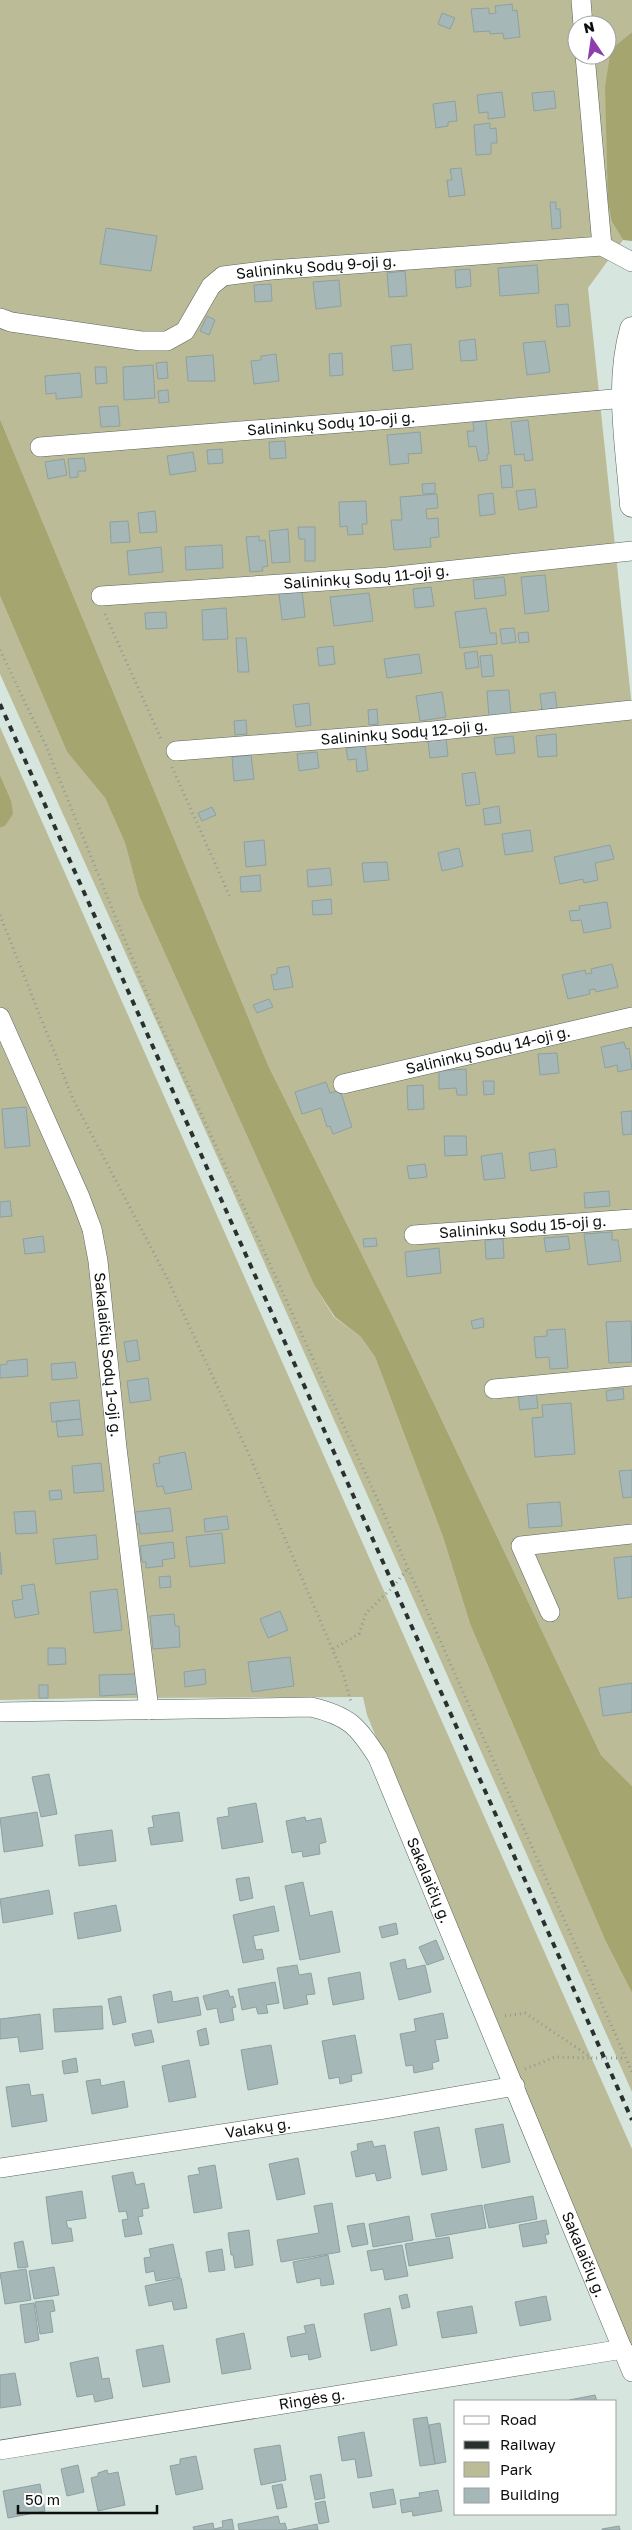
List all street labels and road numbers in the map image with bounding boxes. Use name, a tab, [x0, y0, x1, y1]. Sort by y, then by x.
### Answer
street label: Salininkų Sodų 9-oji g.	[235, 251, 397, 282]
street label: Salininkų Sodų 10-oji g.	[246, 407, 416, 438]
street label: Salininkų Sodų 11-oji g.	[283, 560, 450, 592]
street label: Salininkų Sodų 12-oji g.	[320, 715, 489, 748]
street label: Salininkų Sodų 14-oji g.	[404, 1022, 572, 1077]
street label: Salininkų Sodų 15-oji g.	[438, 1211, 607, 1241]
street label: Sakalaičių Sodų 1-oji g.	[91, 1271, 126, 1438]
street label: Sakalaičių g.	[404, 1834, 455, 1925]
street label: Valakų g.	[224, 2113, 292, 2141]
street label: Sakalaičių g.	[559, 2209, 610, 2300]
street label: Ringės g.	[277, 2384, 346, 2413]

